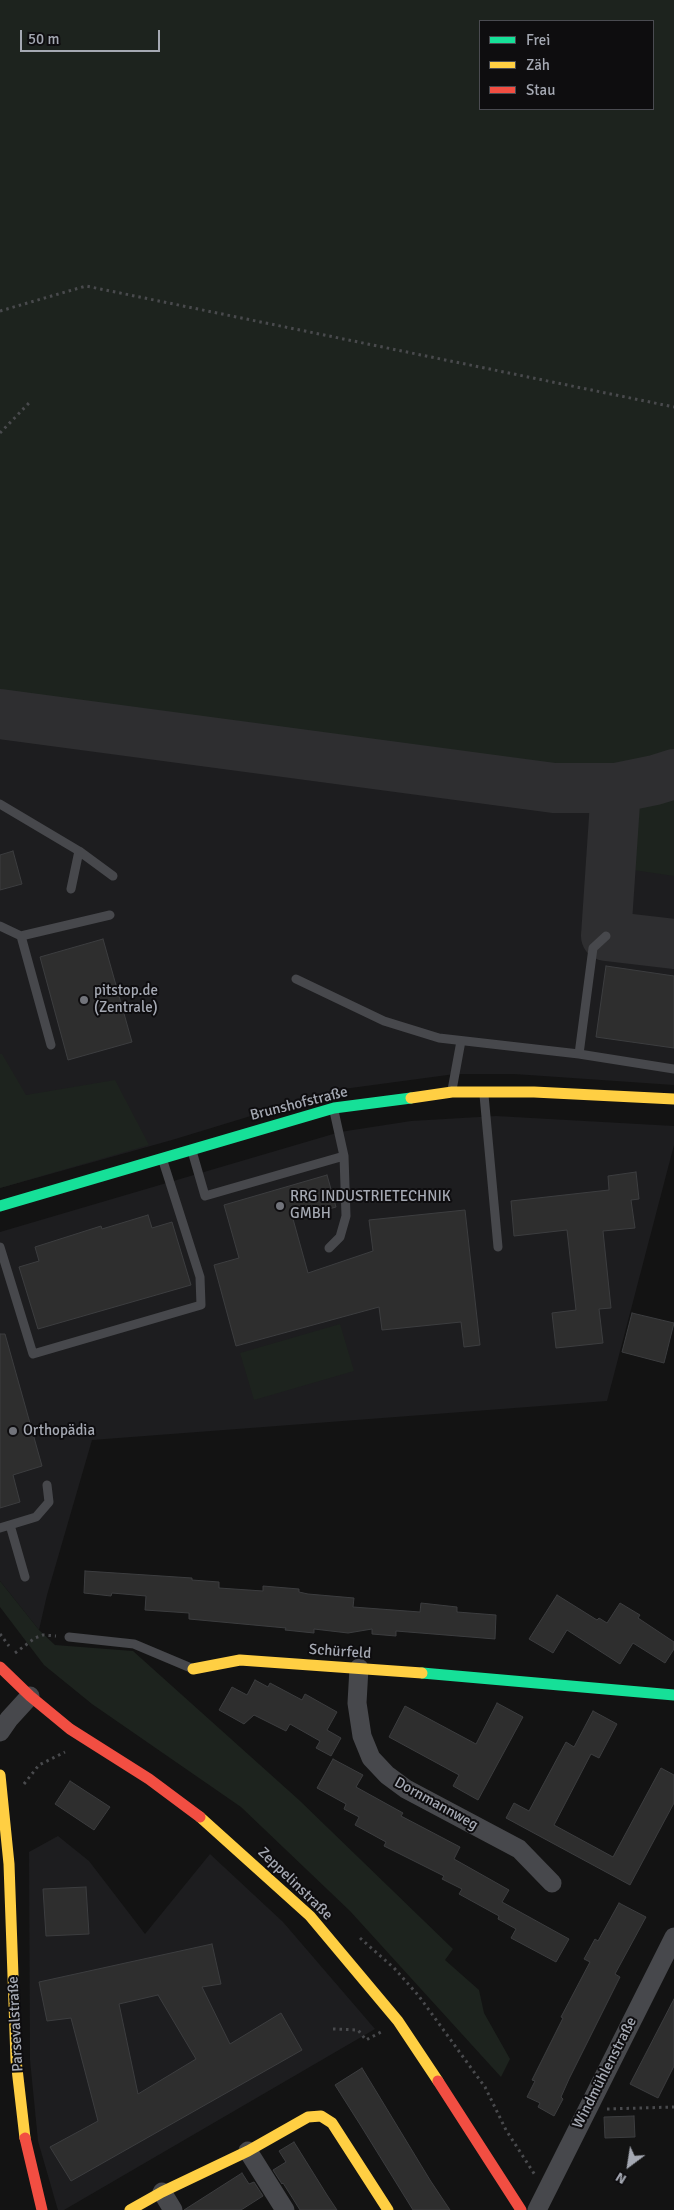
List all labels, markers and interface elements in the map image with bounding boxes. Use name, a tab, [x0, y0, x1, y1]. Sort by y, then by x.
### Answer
scale bar	[22, 20, 162, 52]
legend	[479, 20, 654, 110]
text: 50 m	[28, 30, 59, 48]
text: Frei	[526, 31, 550, 49]
text: Zäh	[526, 56, 550, 74]
text: Stau	[526, 81, 555, 99]
place label: pitstop.de (Zentrale)	[94, 982, 158, 1017]
marker: pitstop.de (Zentrale)	[78, 994, 90, 1006]
street label: Brunshofstraße	[248, 1083, 350, 1125]
place label: RRG INDUSTRIETECHNIK GMBH	[290, 1188, 451, 1223]
marker: RRG INDUSTRIETECHNIK GMBH	[274, 1200, 286, 1212]
place label: Orthopädia	[23, 1422, 95, 1440]
marker: Orthopädia	[7, 1425, 19, 1437]
street label: Schürfeld	[308, 1641, 372, 1663]
street label: Dornmannweg	[391, 1774, 481, 1834]
street label: Zeppelinstraße	[254, 1844, 336, 1924]
street label: Parsevalstraße	[5, 1976, 27, 2072]
street label: Windmühlenstraße	[569, 2014, 641, 2132]
north arrow	[604, 2140, 654, 2190]
text: N	[612, 2168, 630, 2188]

